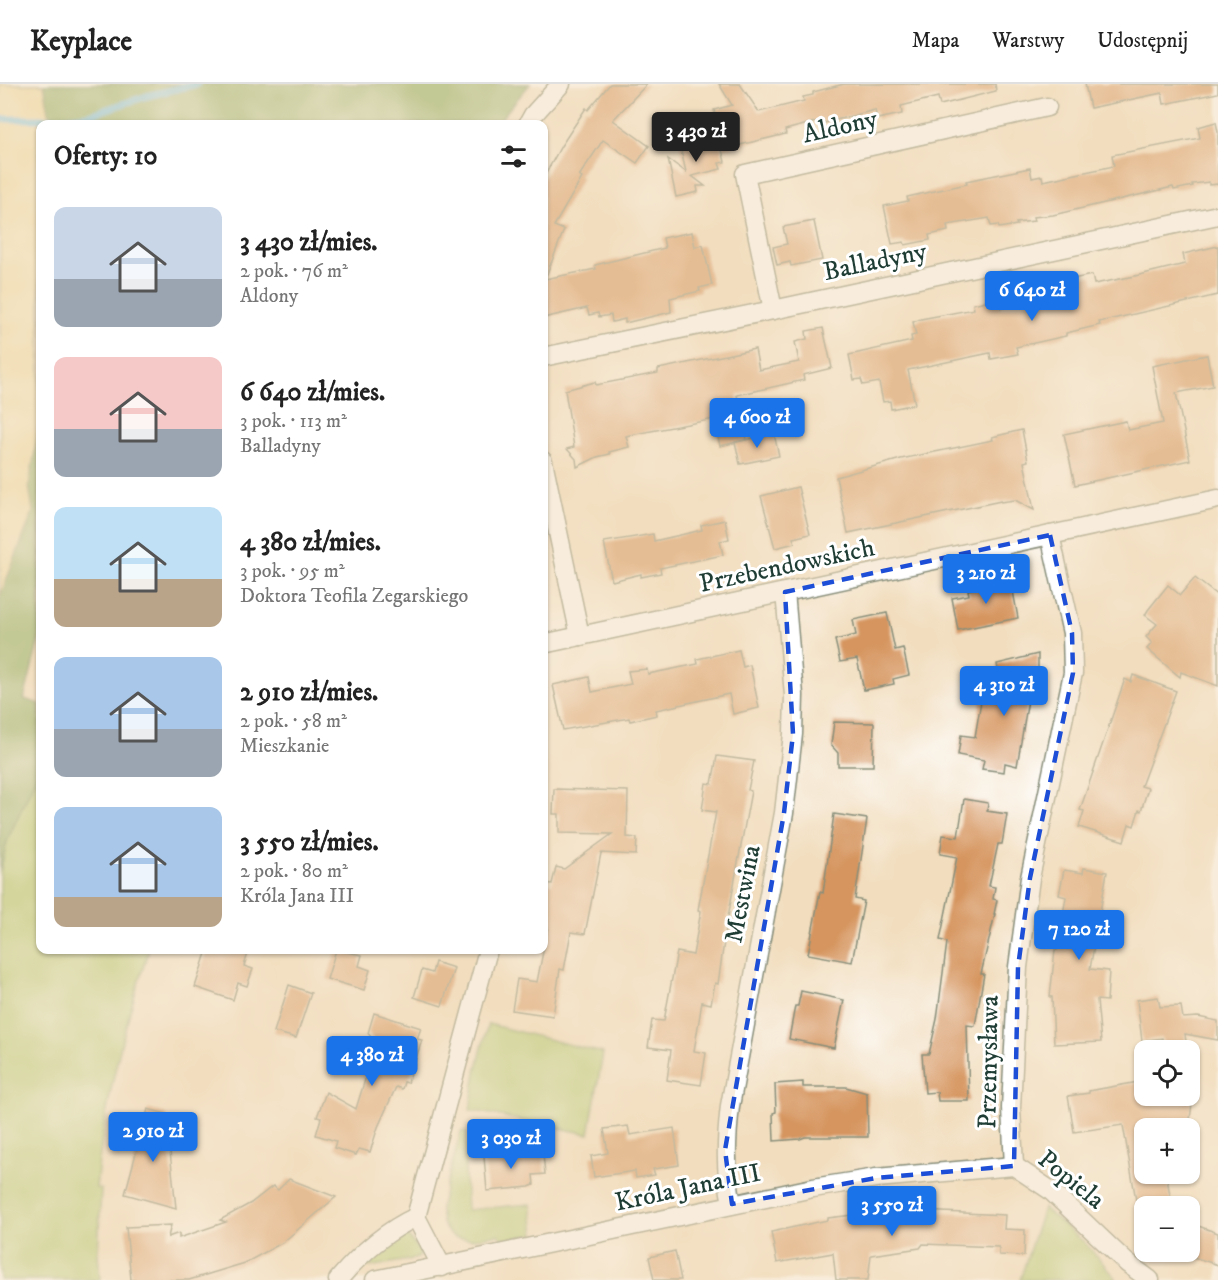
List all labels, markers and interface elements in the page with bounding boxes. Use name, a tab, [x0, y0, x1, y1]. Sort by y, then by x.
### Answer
text: Keyplace	[30, 24, 132, 59]
text: Mapa	[912, 28, 959, 54]
text: Warstwy	[992, 28, 1064, 54]
text: Udostępnij	[1097, 28, 1188, 54]
street label: Aldony	[799, 102, 881, 152]
pin: 3 430 zł	[634, 112, 758, 163]
text: 3 430 zł	[666, 119, 726, 144]
text: Oferty: 10	[54, 140, 158, 173]
icon: filters	[497, 140, 530, 173]
text: 3 430 zł/mies.	[240, 226, 378, 259]
icon: home	[102, 231, 174, 303]
street label: Balladyny	[820, 235, 930, 289]
text: 2 pok. · 76 m²	[240, 259, 348, 284]
pin: 6 640 zł	[970, 271, 1094, 322]
text: 6 640 zł	[999, 278, 1065, 303]
text: Aldony	[240, 284, 298, 309]
text: 6 640 zł/mies.	[240, 376, 385, 409]
icon: home	[102, 381, 174, 453]
pin: 4 600 zł	[695, 398, 819, 449]
text: 4 600 zł	[724, 405, 790, 430]
text: 3 pok. · 113 m²	[240, 409, 347, 434]
text: Balladyny	[240, 434, 321, 459]
text: 4 380 zł/mies.	[240, 526, 381, 559]
icon: home	[102, 531, 174, 603]
street label: Przebendowskich	[696, 531, 878, 601]
pin: 3 210 zł	[924, 554, 1048, 605]
text: 3 pok. · 95 m²	[240, 559, 345, 584]
text: 3 210 zł	[957, 561, 1015, 586]
text: Doktora Teofila Zegarskiego	[240, 584, 468, 609]
pin: 4 310 zł	[942, 666, 1066, 717]
text: 4 310 zł	[974, 673, 1034, 698]
text: 2 910 zł/mies.	[240, 676, 378, 709]
icon: home	[102, 681, 174, 753]
text: 2 pok. · 58 m²	[240, 709, 347, 734]
text: Mieszkanie	[240, 734, 329, 759]
text: 3 550 zł/mies.	[240, 826, 379, 859]
icon: home	[102, 831, 174, 903]
street label: Mestwina	[717, 842, 769, 946]
text: 2 pok. · 80 m²	[240, 859, 348, 884]
text: Króla Jana III	[240, 884, 354, 909]
pin: 7 120 zł	[1017, 910, 1141, 961]
text: 7 120 zł	[1048, 917, 1110, 942]
street label: Przemysława	[971, 995, 1007, 1129]
pin: 4 380 zł	[310, 1036, 434, 1087]
map controls	[1134, 1040, 1200, 1262]
button: locate	[1134, 1040, 1200, 1106]
text: 4 380 zł	[341, 1043, 404, 1068]
pin: 2 910 zł	[91, 1112, 215, 1163]
button: +	[1134, 1118, 1200, 1184]
text: 2 910 zł	[122, 1119, 184, 1144]
pin: 3 030 zł	[449, 1119, 573, 1170]
text: 3 030 zł	[481, 1126, 541, 1151]
street label: Popiela	[1031, 1143, 1111, 1217]
street label: Króla Jana III	[612, 1156, 764, 1220]
pin: 3 550 zł	[830, 1186, 954, 1237]
text: 3 550 zł	[861, 1193, 923, 1218]
button: −	[1134, 1196, 1200, 1262]

